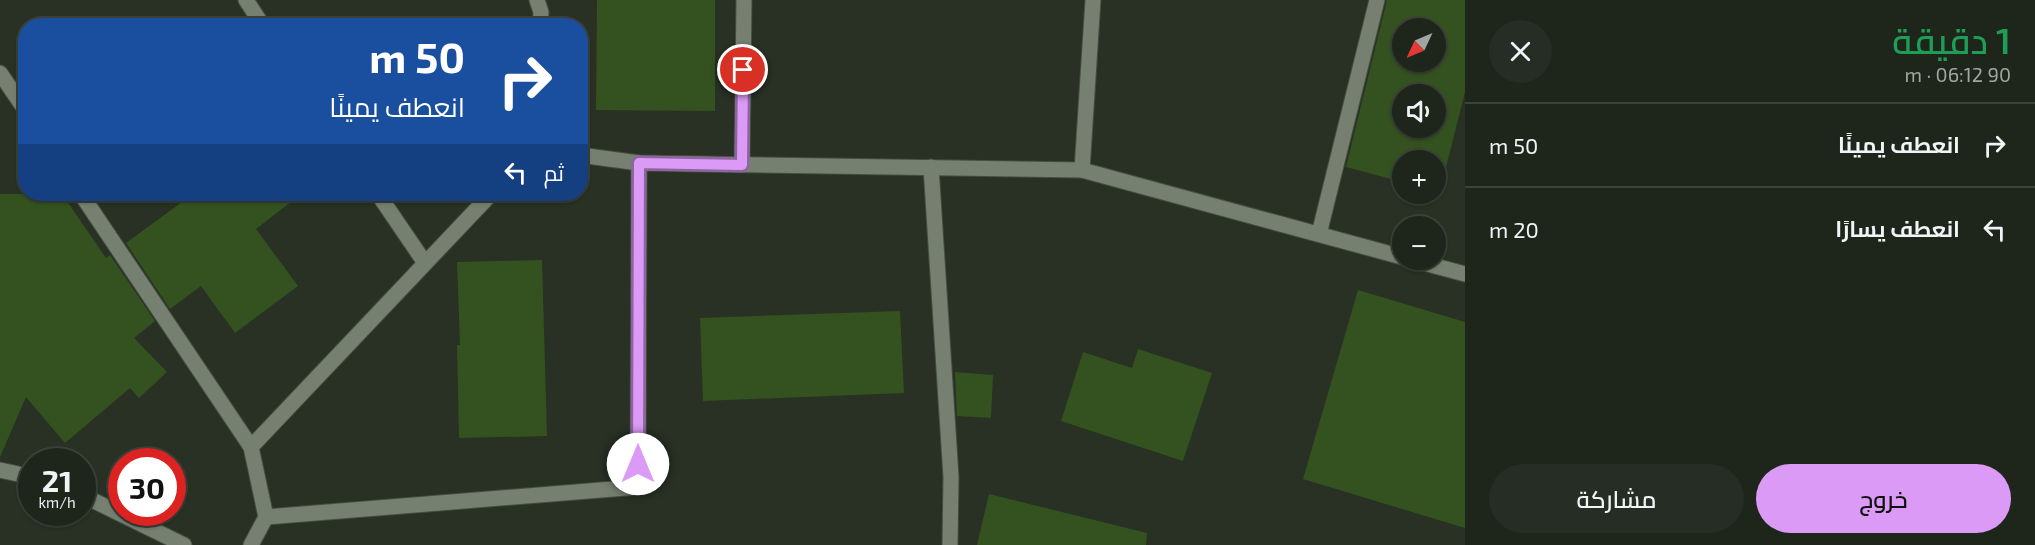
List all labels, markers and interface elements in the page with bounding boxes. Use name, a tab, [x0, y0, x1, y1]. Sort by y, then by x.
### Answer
north arrow	[1392, 18, 1446, 72]
map controls	[1392, 18, 1446, 270]
text: 1 دقيقة	[1892, 18, 2011, 61]
button: close	[1489, 20, 1552, 83]
text: 50 m	[369, 31, 465, 81]
icon: right	[486, 42, 564, 120]
pin	[717, 44, 768, 95]
icon: arrive	[726, 53, 759, 86]
text: 90 m · 06:12	[1904, 62, 2011, 86]
button: sound	[1392, 84, 1446, 138]
text: انعطف يمينًا	[329, 90, 465, 122]
icon: right	[1978, 129, 2011, 162]
text: انعطف يمينًا	[1838, 131, 1960, 157]
text: 50 m	[1489, 132, 1538, 158]
button: +	[1392, 150, 1446, 204]
icon: left	[499, 156, 532, 189]
text: ثم	[544, 159, 564, 185]
icon: left	[1978, 213, 2011, 246]
text: انعطف يسارًا	[1835, 215, 1960, 241]
button: −	[1392, 216, 1446, 270]
text: 20 m	[1489, 216, 1539, 242]
position arrow	[606, 432, 670, 496]
speed limit sign: 30	[108, 448, 186, 526]
text: 21	[42, 462, 72, 498]
button: مشاركة	[1489, 464, 1744, 533]
button: خروج	[1756, 464, 2011, 533]
text: km/h	[38, 493, 76, 511]

